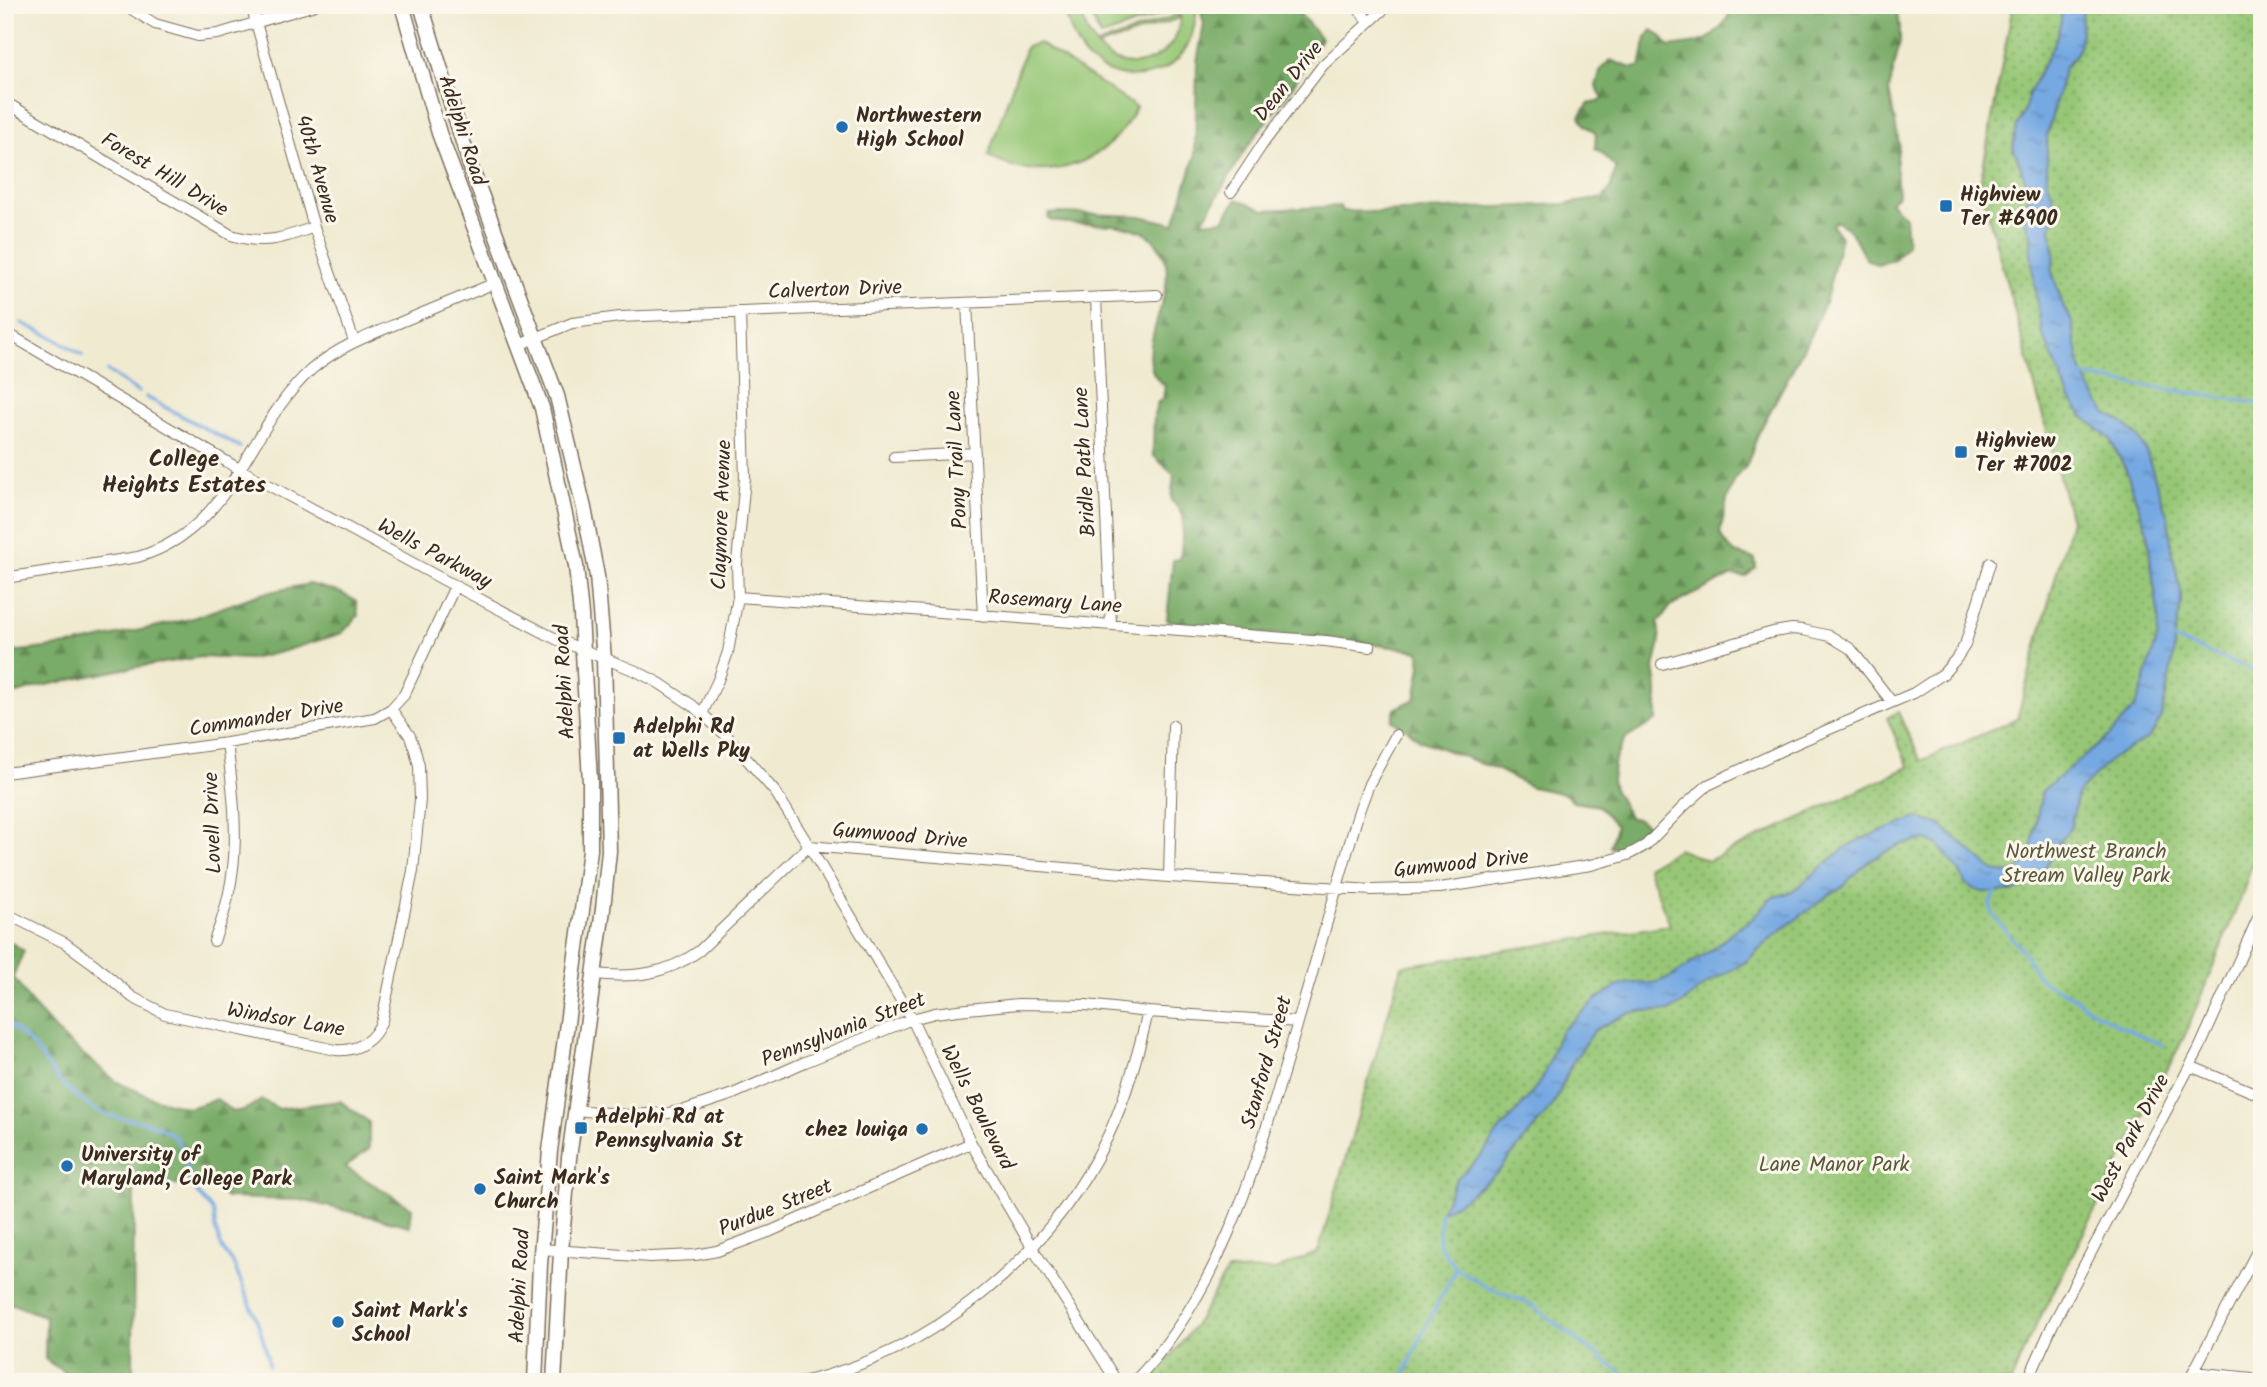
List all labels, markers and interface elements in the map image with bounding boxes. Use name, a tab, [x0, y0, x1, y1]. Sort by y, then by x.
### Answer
street label: Dean Drive	[1246, 34, 1333, 130]
street label: Adelphi Road	[428, 71, 495, 191]
place label: Northwestern High School	[856, 100, 982, 157]
street label: 40th Avenue	[285, 111, 348, 228]
marker: Northwestern High School	[834, 119, 850, 135]
street label: Forest Hill Drive	[94, 124, 235, 227]
place label: Highview Ter #6900	[1960, 179, 2058, 236]
marker: Highview Ter #6900	[1938, 198, 1954, 214]
street label: Calverton Drive	[768, 272, 903, 309]
street label: Bridle Path Lane	[1065, 386, 1106, 538]
street label: Pony Trail Lane	[937, 389, 978, 530]
place label: Highview Ter #7002	[1975, 425, 2072, 482]
street label: Claymore Avenue	[703, 439, 742, 591]
district label: College Heights Estates	[102, 442, 266, 504]
marker: Highview Ter #7002	[1953, 444, 1969, 460]
street label: Wells Parkway	[371, 510, 498, 598]
street label: Rosemary Lane	[987, 581, 1123, 624]
street label: Adelphi Road	[546, 623, 585, 740]
street label: Commander Drive	[187, 690, 346, 747]
place label: Adelphi Rd at Wells Pky	[633, 711, 750, 768]
marker: Adelphi Rd at Wells Pky	[611, 730, 627, 746]
street label: Lovell Drive	[195, 771, 232, 874]
street label: Gumwood Drive	[831, 814, 969, 859]
park label: Northwest Branch Stream Valley Park	[2002, 836, 2170, 893]
street label: Gumwood Drive	[1392, 841, 1531, 888]
street label: Pennsylvania Street	[757, 984, 931, 1077]
street label: Stanford Street	[1233, 991, 1302, 1133]
street label: Windsor Lane	[224, 994, 348, 1047]
street label: Wells Boulevard	[931, 1039, 1023, 1177]
street label: West Park Drive	[2084, 1068, 2179, 1209]
place label: Adelphi Rd at Pennsylvania St	[595, 1101, 743, 1158]
place label: chez louiqa	[805, 1114, 908, 1147]
marker: Adelphi Rd at Pennsylvania St	[573, 1120, 589, 1136]
marker: chez louiqa	[914, 1121, 930, 1137]
place label: University of Maryland, College Park	[81, 1139, 292, 1196]
park label: Lane Manor Park	[1759, 1149, 1910, 1182]
marker: University of Maryland, College Park	[59, 1158, 75, 1174]
place label: Saint Mark's Church	[494, 1162, 610, 1219]
street label: Purdue Street	[714, 1170, 838, 1246]
marker: Saint Mark's Church	[472, 1181, 488, 1197]
street label: Adelphi Road	[501, 1227, 540, 1344]
place label: Saint Mark's School	[352, 1295, 468, 1352]
marker: Saint Mark's School	[330, 1314, 346, 1330]

